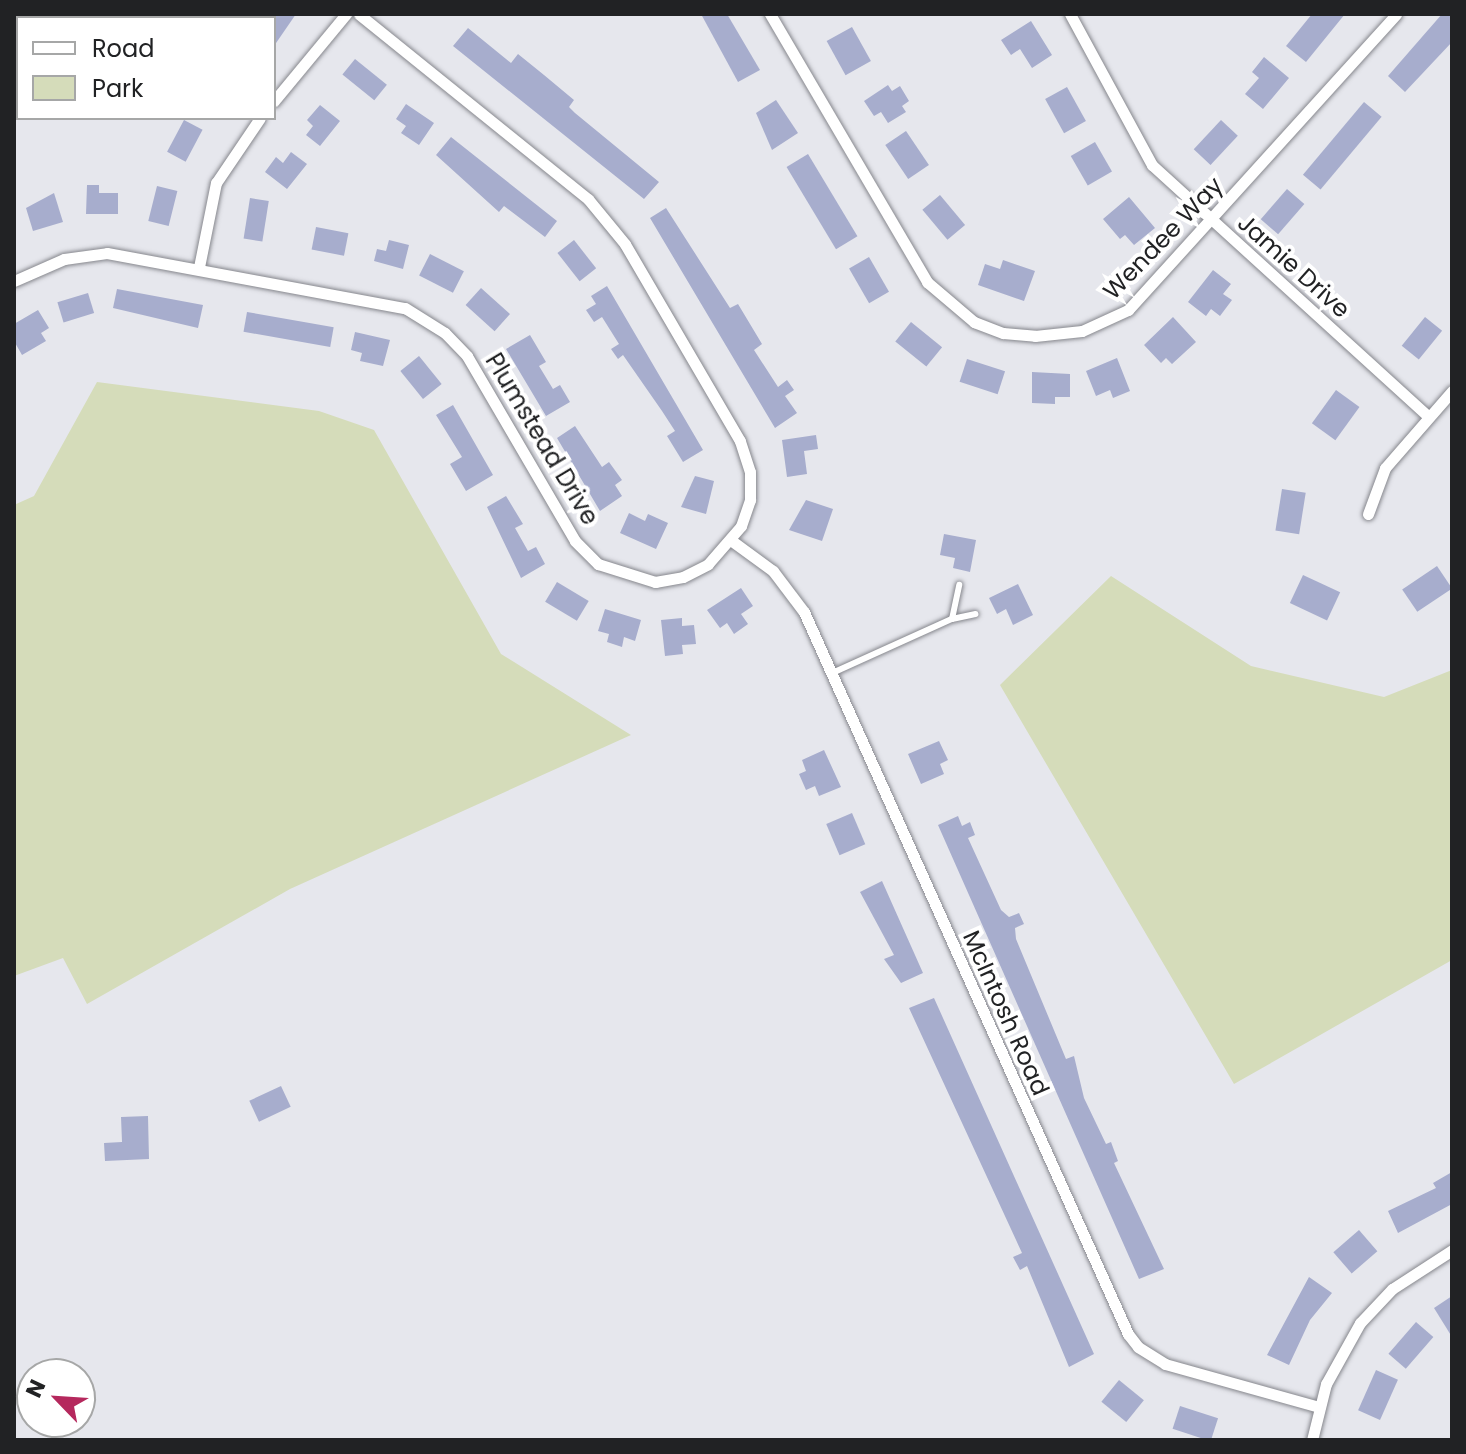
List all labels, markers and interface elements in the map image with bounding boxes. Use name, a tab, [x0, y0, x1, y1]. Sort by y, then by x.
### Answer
legend	[16, 16, 276, 120]
text: Road	[92, 32, 154, 65]
text: Park	[92, 72, 143, 105]
street label: Wendee Way	[1097, 171, 1229, 305]
street label: Jamie Drive	[1232, 208, 1356, 324]
street label: Plumstead Drive	[479, 348, 605, 530]
street label: McIntosh Road	[957, 926, 1055, 1100]
north arrow	[16, 1358, 96, 1438]
text: N	[18, 1374, 53, 1403]

